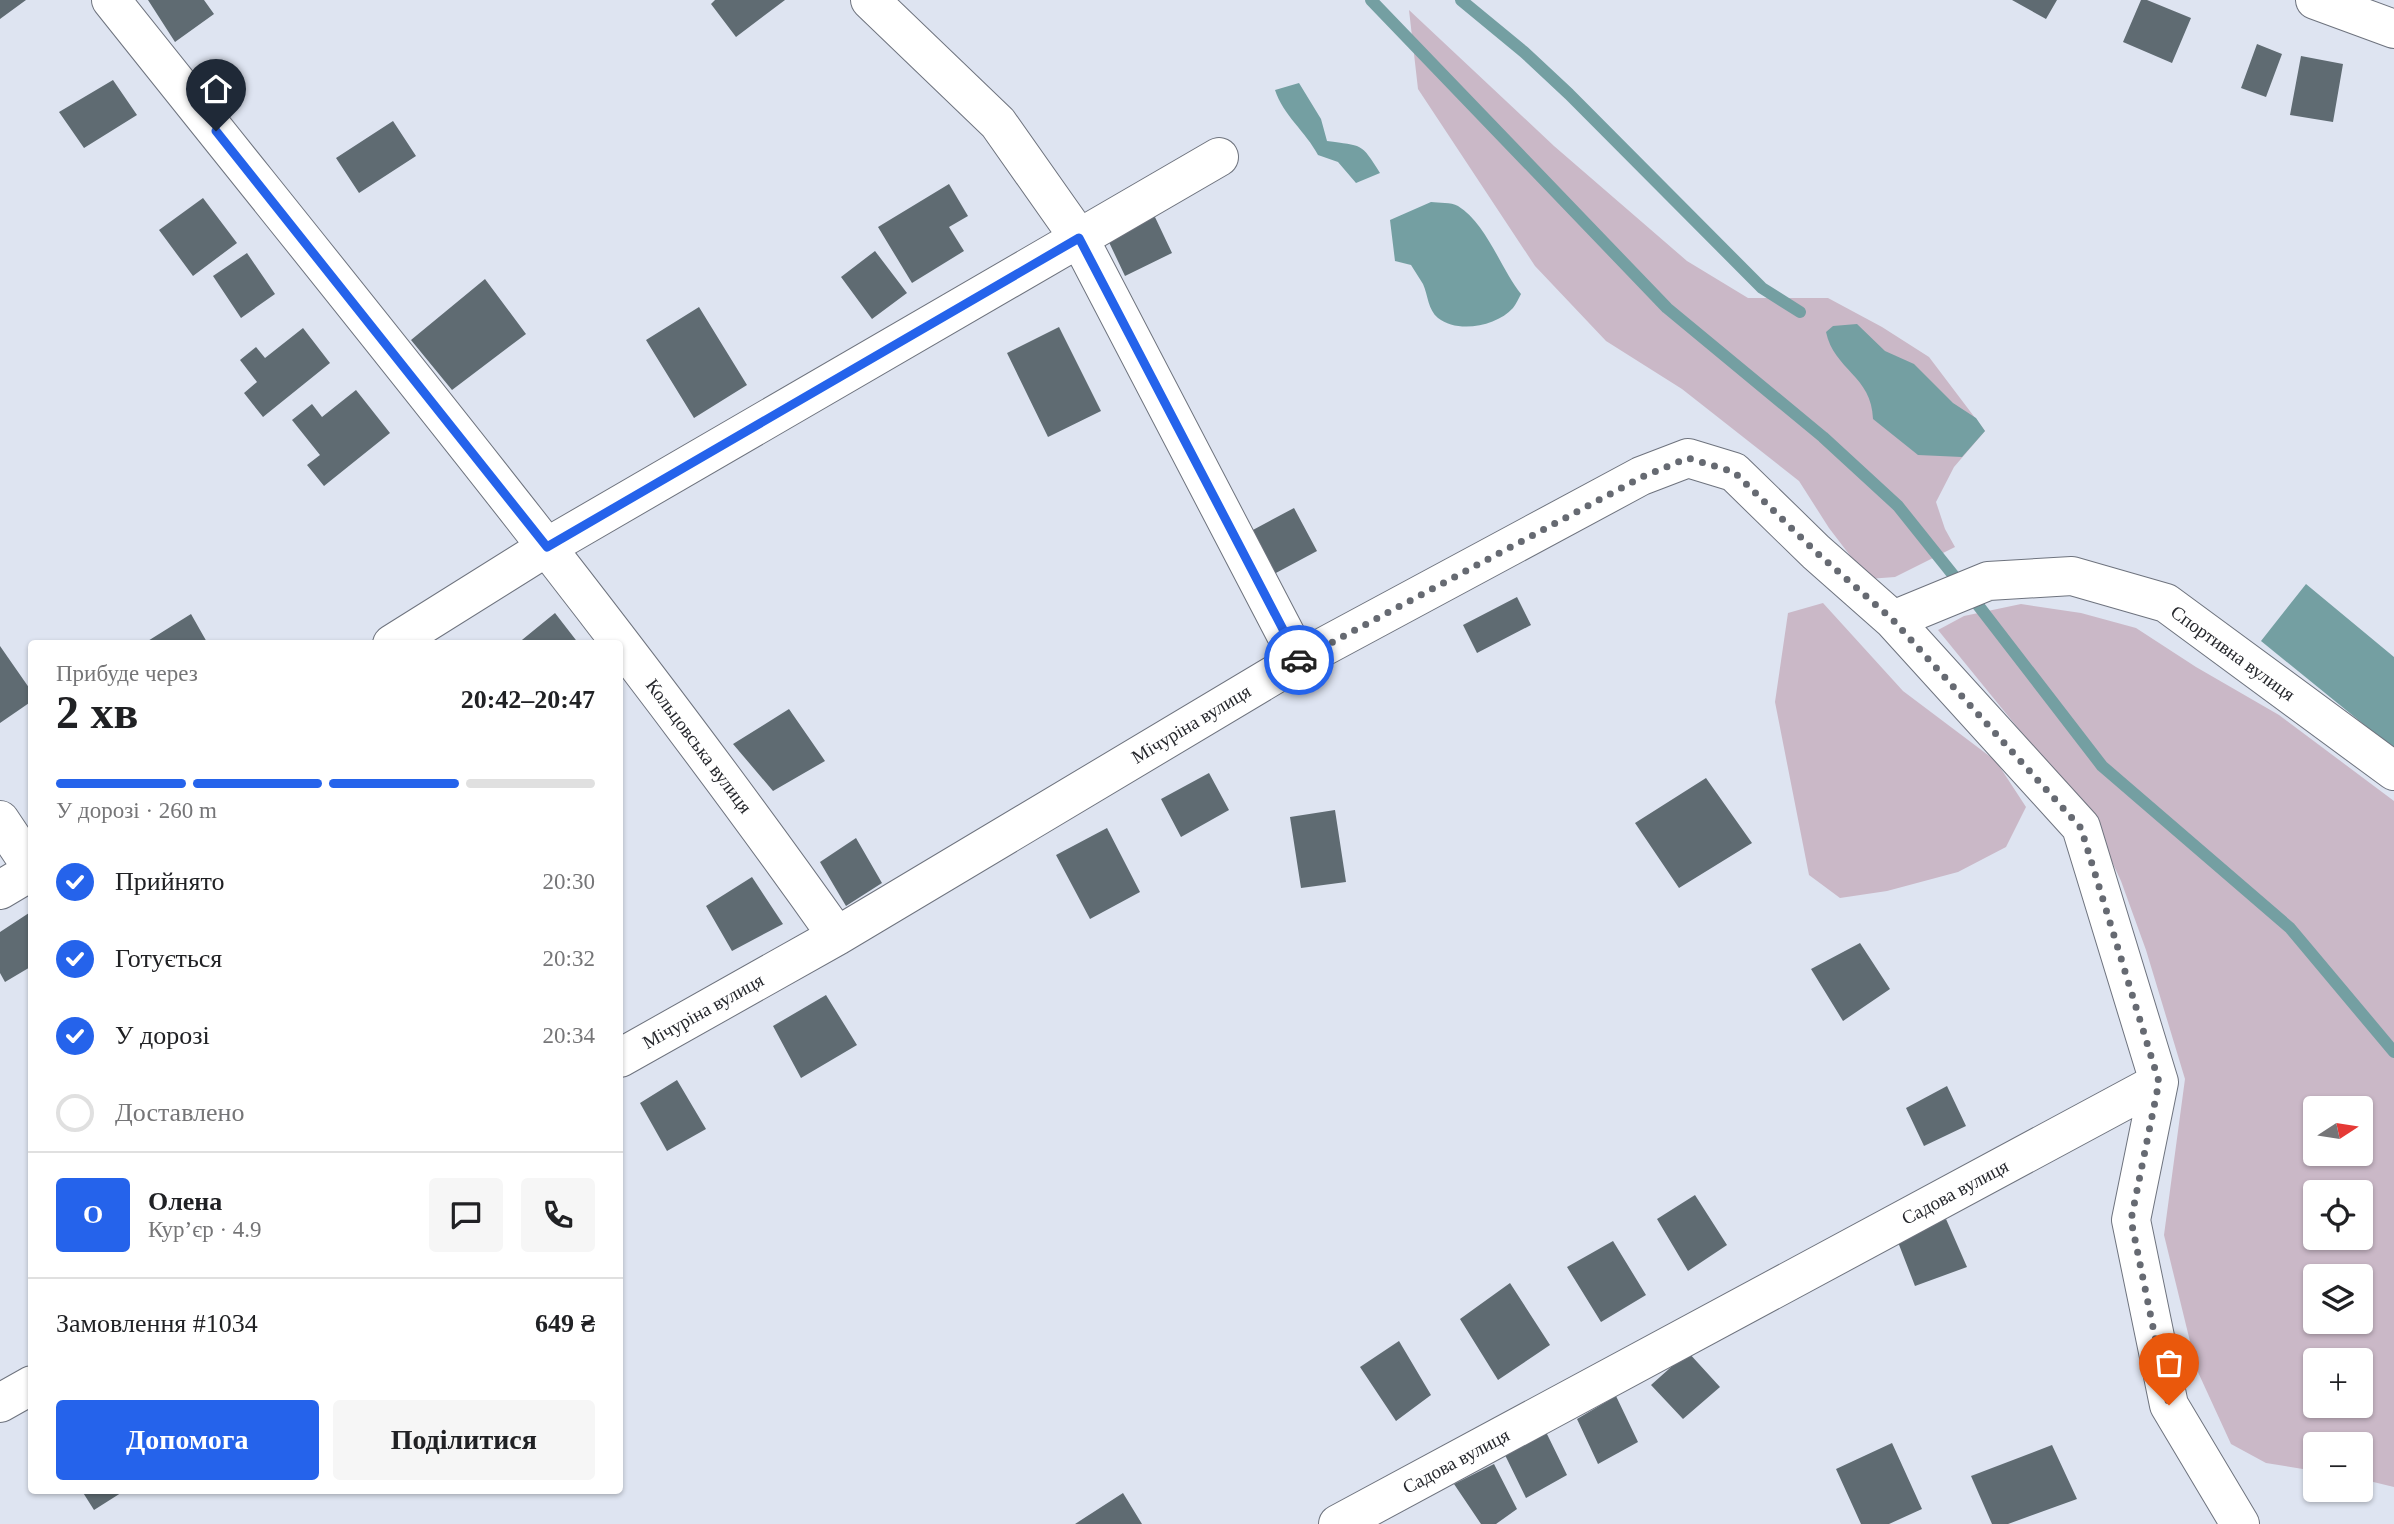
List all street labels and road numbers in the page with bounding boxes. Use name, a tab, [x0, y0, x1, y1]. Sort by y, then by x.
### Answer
street label: Спортивна вулиця	[2167, 601, 2299, 705]
street label: Кольцовська вулиця	[642, 675, 756, 817]
street label: Мічуріна вулиця	[1128, 680, 1254, 768]
street label: Мічуріна вулиця	[639, 969, 767, 1053]
street label: Садова вулиця	[1898, 1155, 2012, 1229]
street label: Садова вулиця	[1399, 1424, 1513, 1498]

